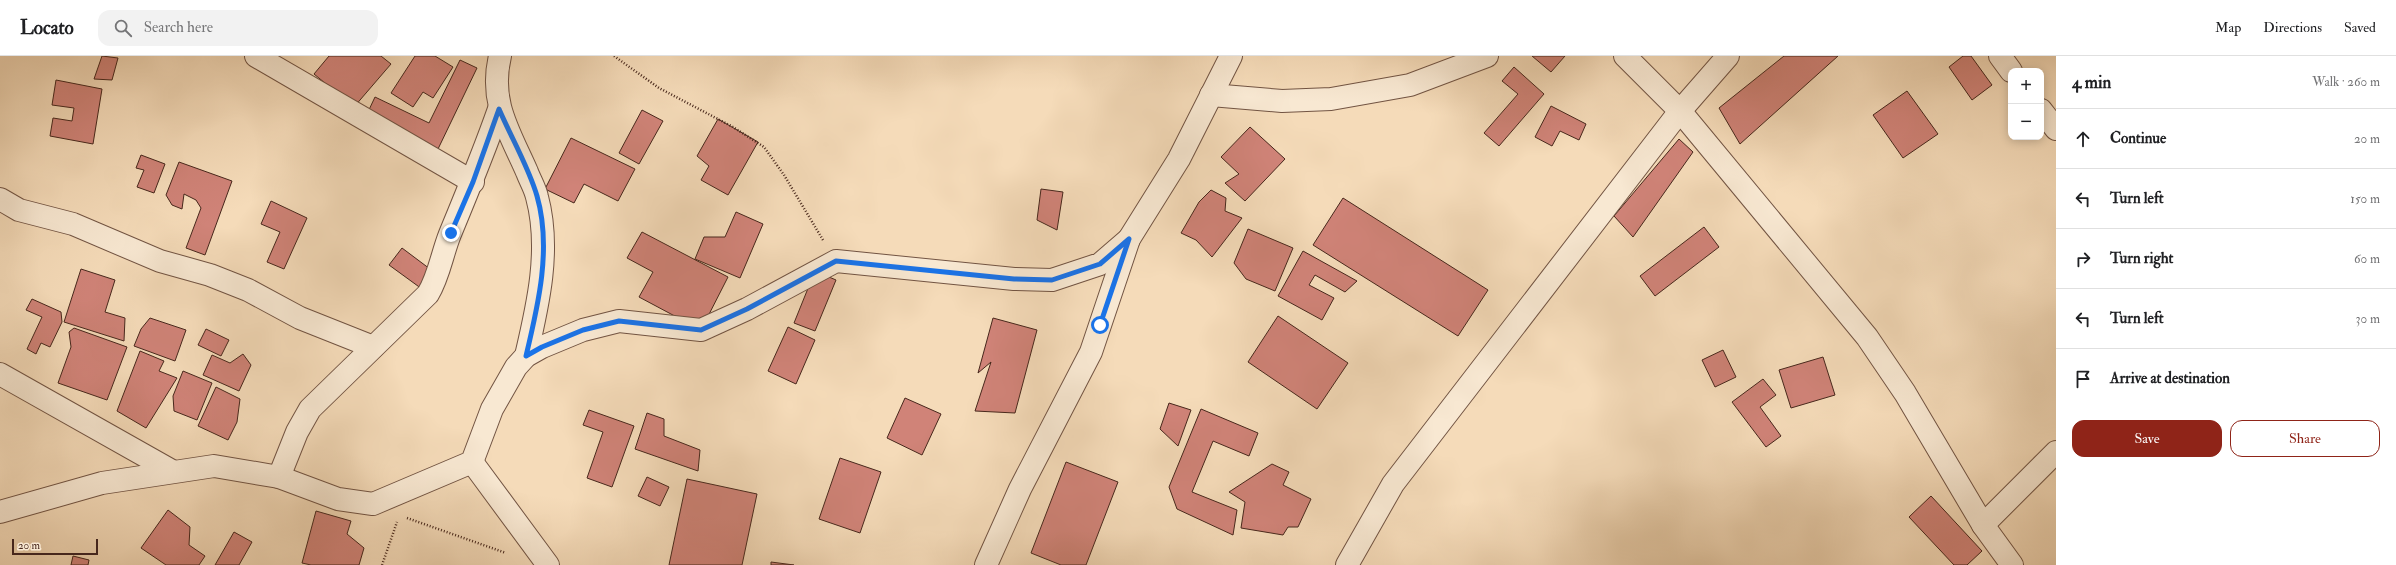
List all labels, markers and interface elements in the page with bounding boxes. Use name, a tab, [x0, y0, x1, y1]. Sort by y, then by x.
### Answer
search box	[98, 10, 378, 46]
text: Locato	[20, 16, 74, 40]
icon: search	[112, 17, 134, 39]
text: Search here	[144, 18, 213, 37]
text: Map	[2215, 19, 2241, 36]
text: Directions	[2263, 19, 2322, 36]
text: Saved	[2344, 19, 2376, 36]
map controls	[2008, 68, 2044, 140]
button: +	[2008, 68, 2044, 104]
text: 4 min	[2072, 72, 2111, 93]
text: Walk · 260 m	[2312, 74, 2380, 90]
button: −	[2008, 104, 2044, 140]
icon: ahead	[2072, 128, 2094, 150]
text: Continue	[2110, 129, 2166, 148]
text: 20 m	[2354, 131, 2380, 147]
icon: left	[2072, 188, 2094, 210]
text: Turn left	[2110, 189, 2164, 208]
text: 150 m	[2350, 191, 2380, 207]
route end	[442, 224, 460, 242]
icon: right	[2072, 248, 2094, 270]
text: Turn right	[2110, 249, 2173, 268]
text: 60 m	[2354, 251, 2380, 267]
icon: left	[2072, 308, 2094, 330]
text: Turn left	[2110, 309, 2164, 328]
text: 30 m	[2356, 311, 2380, 327]
route start	[1091, 316, 1109, 334]
icon: arrive	[2072, 368, 2094, 390]
text: Arrive at destination	[2110, 369, 2230, 388]
button: Save	[2072, 420, 2222, 457]
button: Share	[2230, 420, 2380, 457]
scale bar	[12, 537, 98, 556]
text: 20 m	[18, 539, 40, 552]

